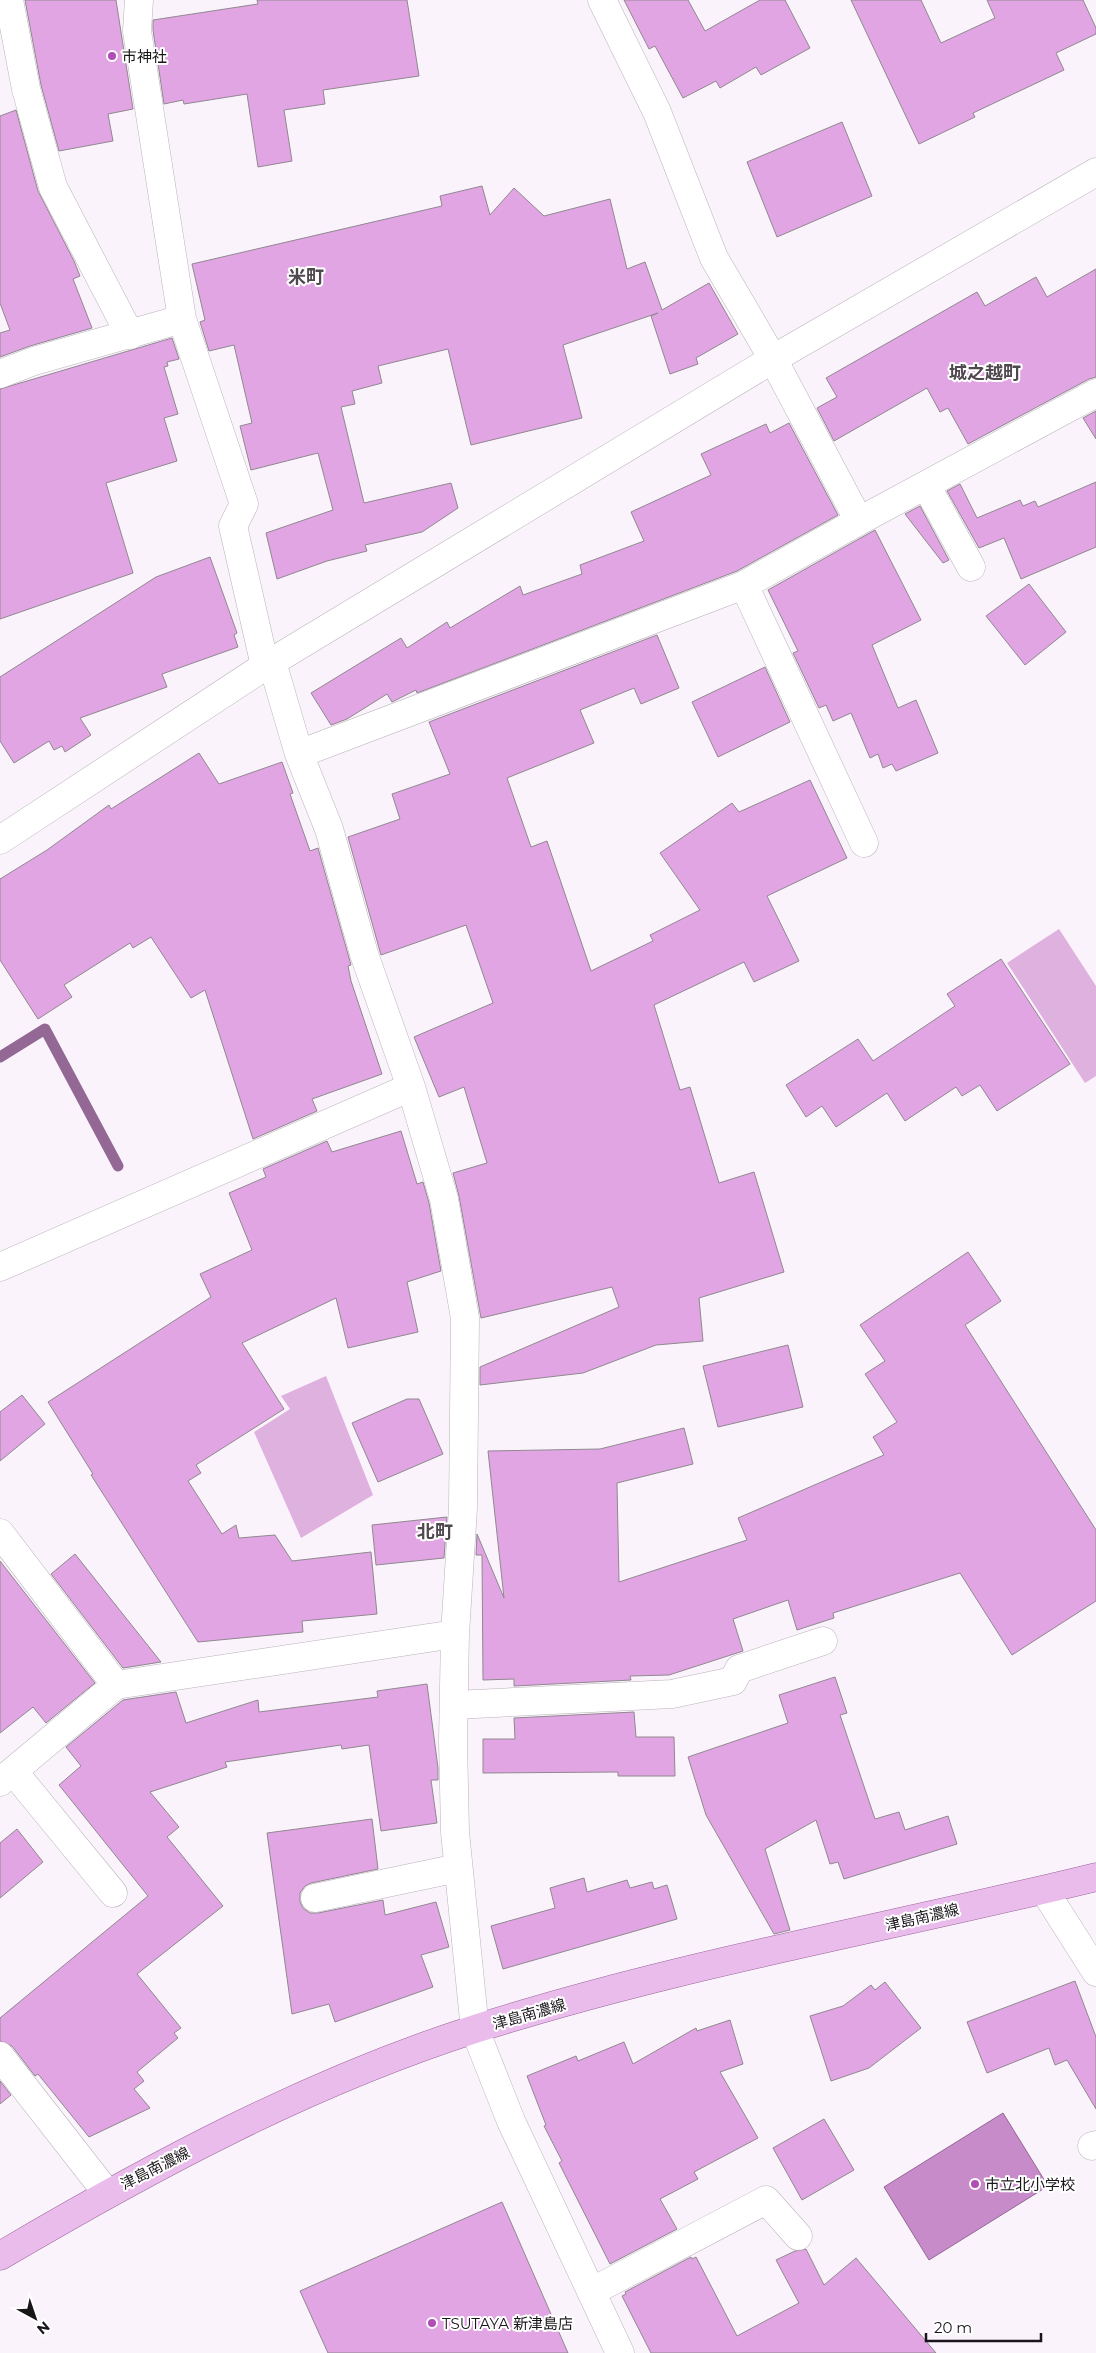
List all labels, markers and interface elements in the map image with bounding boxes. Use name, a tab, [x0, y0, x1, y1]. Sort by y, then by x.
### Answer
place label: 市神社	[122, 47, 167, 66]
marker: 市神社	[106, 50, 118, 62]
district label: 米町	[288, 266, 324, 288]
district label: 城之越町	[949, 362, 1021, 384]
district label: 北町	[417, 1521, 453, 1543]
street label: 津島南濃線	[883, 1899, 961, 1935]
street label: 津島南濃線	[490, 1995, 568, 2033]
street label: 津島南濃線	[117, 2143, 193, 2193]
place label: 市立北小学校	[985, 2175, 1075, 2194]
marker: 市立北小学校	[969, 2178, 981, 2190]
north arrow	[10, 2293, 60, 2343]
scale bar	[926, 2310, 1041, 2342]
place label: TSUTAYA 新津島店	[442, 2314, 573, 2333]
text: N	[33, 2317, 53, 2338]
marker: TSUTAYA 新津島店	[426, 2317, 438, 2329]
text: 20 m	[934, 2318, 972, 2337]

